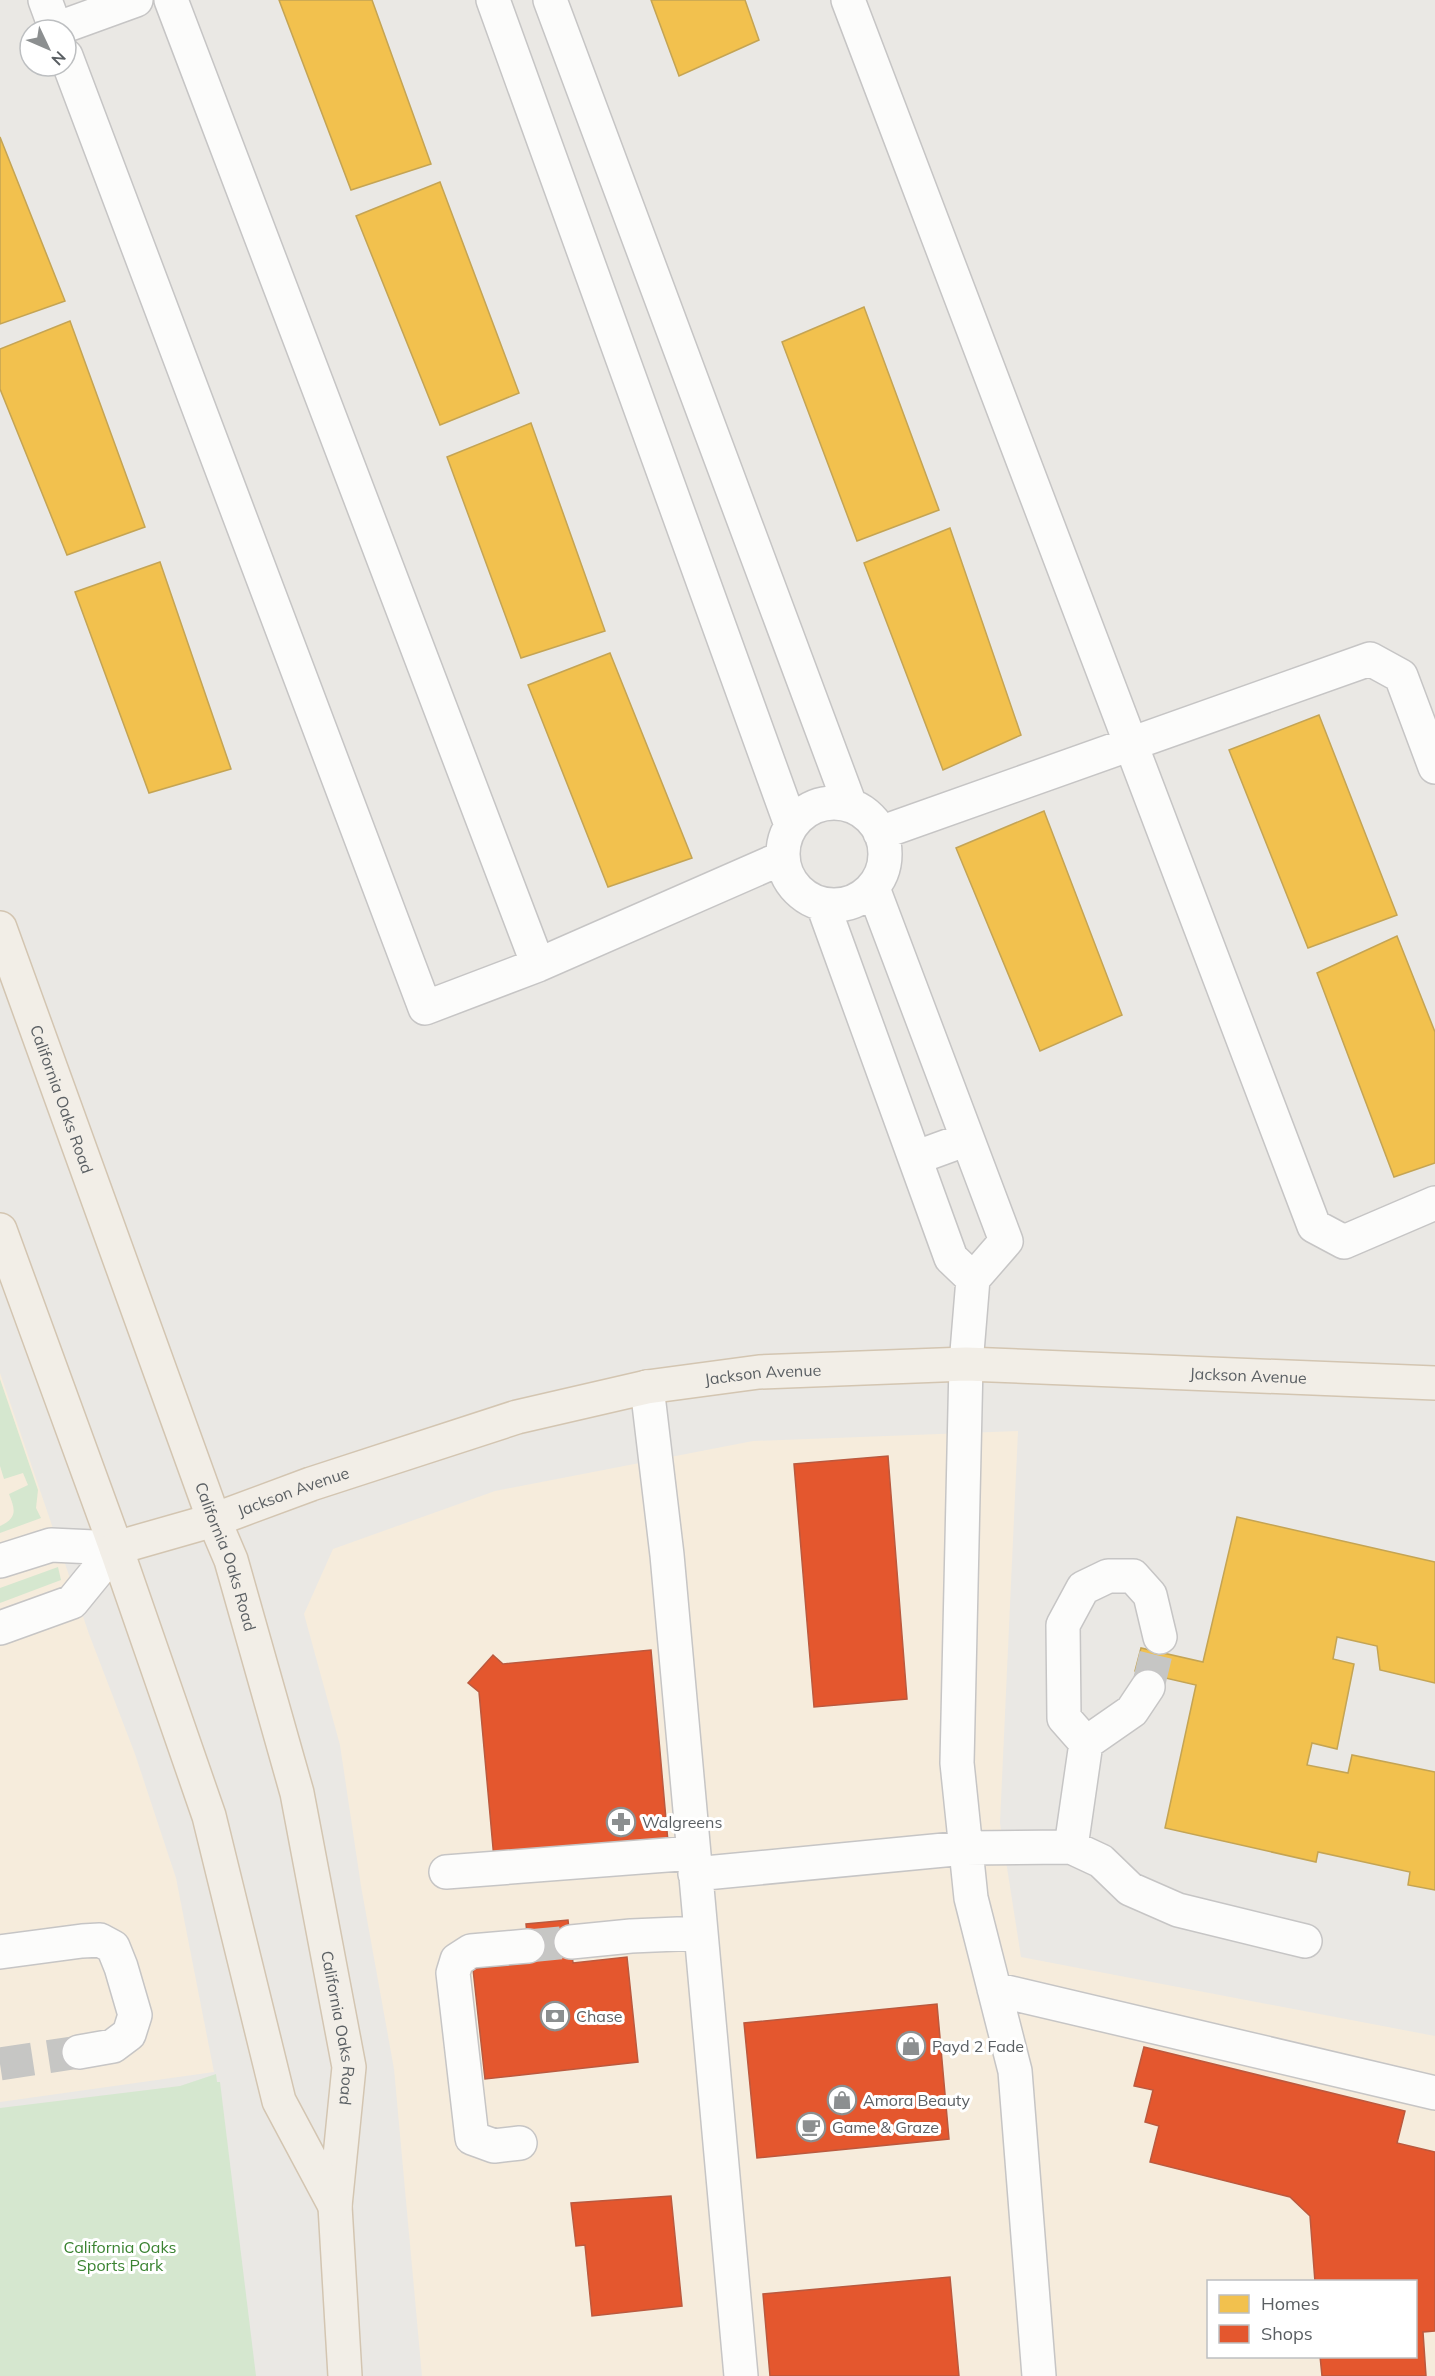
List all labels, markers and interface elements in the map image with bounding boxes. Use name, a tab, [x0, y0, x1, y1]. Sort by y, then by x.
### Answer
north arrow	[18, 18, 78, 78]
text: N	[47, 47, 70, 70]
street label: California Oaks Road	[26, 1022, 98, 1176]
street label: Jackson Avenue	[703, 1360, 822, 1389]
street label: Jackson Avenue	[1189, 1363, 1307, 1388]
street label: Jackson Avenue	[234, 1462, 351, 1521]
street label: California Oaks Road	[191, 1479, 261, 1633]
pharmacy icon: Walgreens	[605, 1806, 637, 1838]
place label: Walgreens	[642, 1812, 722, 1832]
street label: California Oaks Road	[317, 1949, 359, 2106]
bank icon: Chase	[539, 2000, 571, 2032]
place label: Chase	[576, 2006, 623, 2026]
shop icon: Payd 2 Fade	[895, 2030, 927, 2062]
place label: Payd 2 Fade	[932, 2036, 1024, 2056]
shop icon: Amora Beauty	[826, 2084, 858, 2116]
place label: Amora Beauty	[863, 2090, 971, 2110]
cafe icon: Game & Graze	[795, 2111, 827, 2143]
place label: Game & Graze	[832, 2117, 939, 2137]
park label: California Oaks Sports Park	[64, 2237, 177, 2275]
legend	[1207, 2280, 1417, 2358]
text: Homes	[1261, 2292, 1320, 2315]
text: Shops	[1261, 2322, 1313, 2345]

